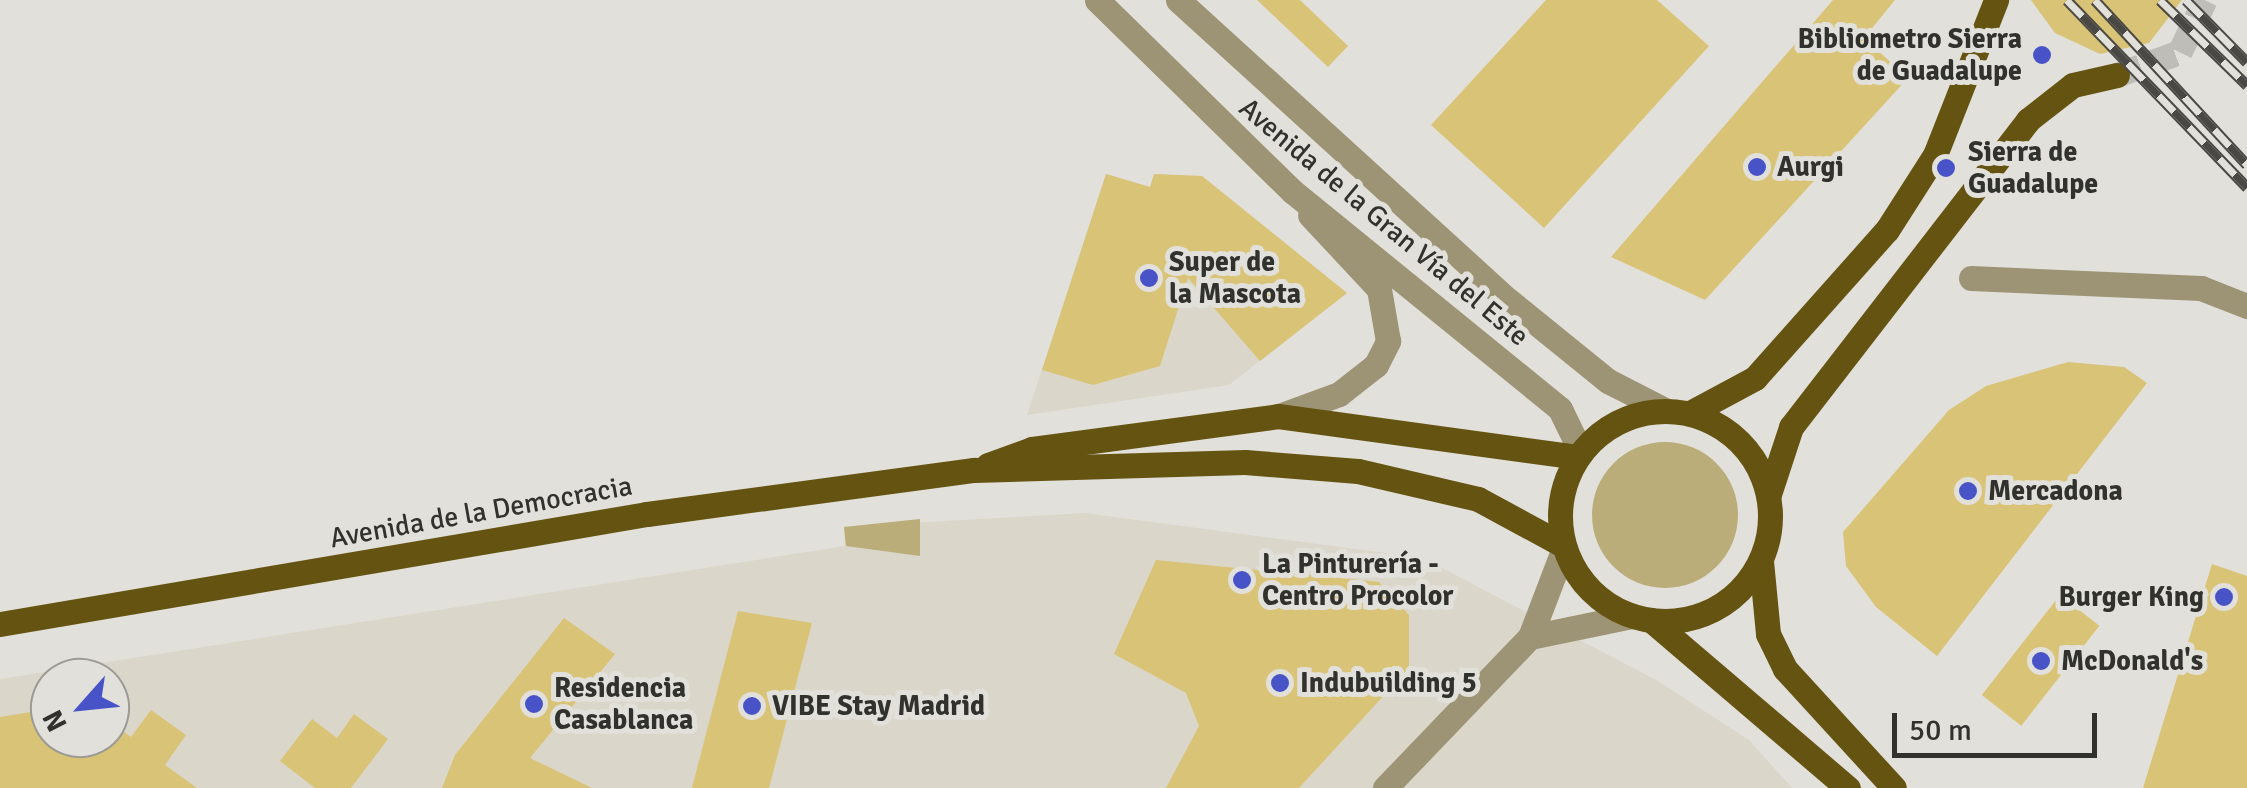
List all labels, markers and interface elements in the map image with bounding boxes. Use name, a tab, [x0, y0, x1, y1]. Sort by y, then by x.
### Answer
place label: Bibliometro Sierra de Guadalupe	[1797, 22, 2022, 88]
marker: Bibliometro Sierra de Guadalupe	[2031, 44, 2053, 66]
street label: Avenida de la Gran Vía del Este	[1232, 91, 1536, 353]
place label: Sierra de Guadalupe	[1968, 135, 2098, 201]
place label: Aurgi	[1777, 150, 1844, 184]
marker: Sierra de Guadalupe	[1933, 155, 1959, 181]
marker: Aurgi	[1746, 156, 1768, 178]
place label: Super de la Mascota	[1169, 245, 1301, 311]
marker: Super de la Mascota	[1138, 267, 1160, 289]
street label: Avenida de la Democracia	[327, 469, 635, 555]
place label: Mercadona	[1988, 474, 2123, 508]
marker: Mercadona	[1957, 480, 1979, 502]
place label: La Pinturería - Centro Procolor	[1262, 547, 1453, 613]
marker: La Pinturería - Centro Procolor	[1231, 569, 1253, 591]
place label: Burger King	[2058, 580, 2204, 614]
marker: Burger King	[2213, 586, 2235, 608]
place label: McDonald's	[2061, 644, 2203, 678]
marker: McDonald's	[2030, 650, 2052, 672]
north arrow	[30, 658, 130, 758]
place label: Indubuilding 5	[1300, 666, 1477, 700]
place label: Residencia Casablanca	[554, 671, 693, 737]
marker: Indubuilding 5	[1269, 672, 1291, 694]
place label: VIBE Stay Madrid	[772, 689, 985, 723]
marker: Residencia Casablanca	[523, 693, 545, 715]
scale bar	[1897, 693, 2102, 755]
marker: VIBE Stay Madrid	[741, 695, 763, 717]
text: N	[35, 704, 75, 737]
text: 50 m	[1909, 712, 1972, 749]

